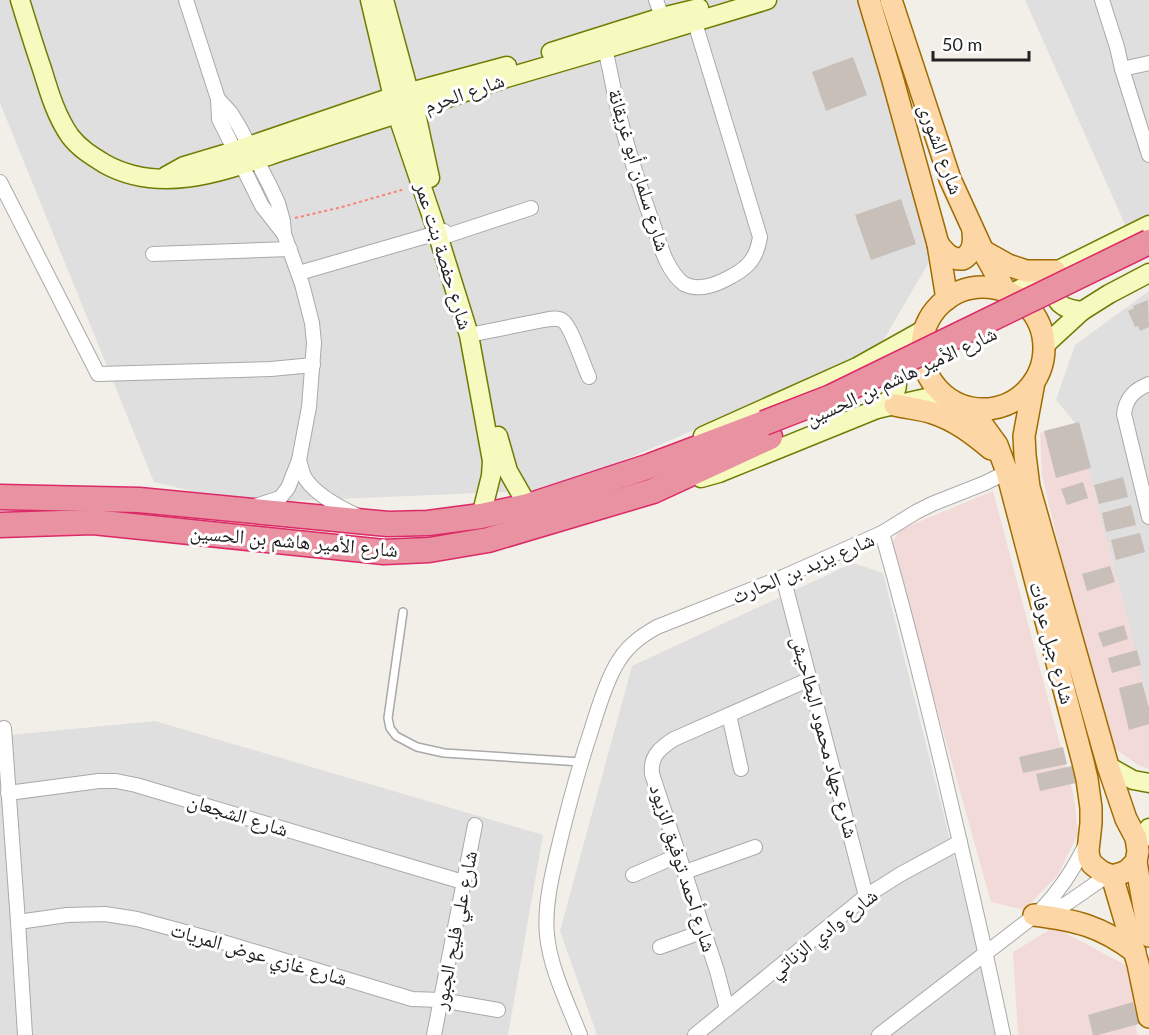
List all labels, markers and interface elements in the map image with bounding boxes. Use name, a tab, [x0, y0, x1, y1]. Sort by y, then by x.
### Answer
scale bar	[933, 24, 1029, 62]
text: 50 m	[942, 33, 982, 55]
street label: شارع الحرم	[420, 67, 508, 120]
street label: شارع سلمان أبو غريقانة	[602, 86, 676, 254]
street label: شارع الشورى	[913, 100, 969, 198]
street label: شارع حفصة بنت عمر	[409, 178, 479, 333]
street label: شارع الأمير هاشم بن الحسين	[801, 320, 1001, 433]
street label: شارع الأمير هاشم بن الحسين	[189, 519, 399, 564]
street label: شارع يزيد بن الحارث	[728, 526, 878, 610]
street label: شارع جبل عرفات	[1023, 579, 1081, 707]
street label: شارع جهاد محمود البطاحيش	[786, 633, 864, 841]
street label: شارع أحمد توفيق الزيود	[644, 781, 722, 955]
street label: شارع الشجعان	[185, 787, 291, 843]
street label: شارع علي فليح الجبور	[427, 848, 486, 1013]
street label: شارع وادي الزناتي	[763, 882, 885, 986]
street label: شارع غازي عوض المريات	[167, 916, 350, 995]

